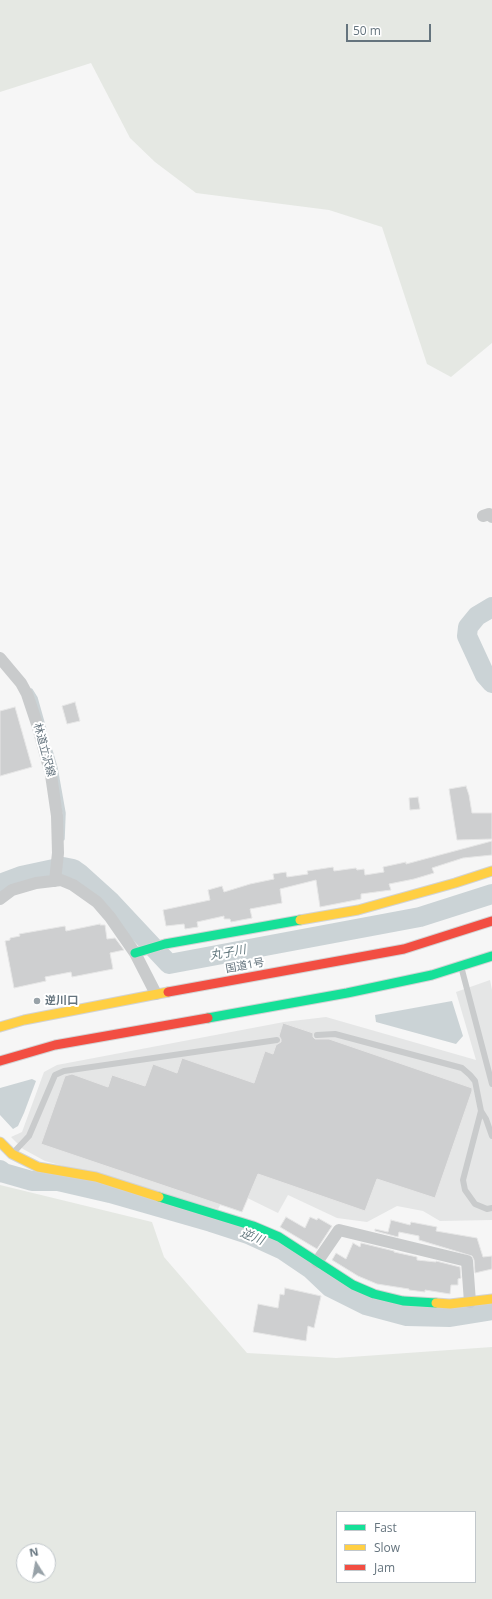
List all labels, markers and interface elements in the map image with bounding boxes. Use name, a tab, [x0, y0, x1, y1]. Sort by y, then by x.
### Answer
scale bar	[348, 16, 433, 42]
text: 50 m	[353, 22, 381, 39]
street label: 林道立沢線	[31, 722, 57, 778]
water label: 丸子川	[209, 943, 247, 963]
street label: 国道1号	[225, 956, 265, 976]
place label: 逆川口	[45, 994, 78, 1008]
marker: 逆川口	[32, 996, 42, 1006]
water label: 逆川	[238, 1226, 266, 1248]
legend	[336, 1511, 476, 1583]
text: Fast	[374, 1519, 397, 1536]
text: Slow	[374, 1539, 400, 1556]
north arrow	[16, 1543, 56, 1583]
text: N	[28, 1543, 40, 1560]
text: Jam	[374, 1559, 395, 1576]

